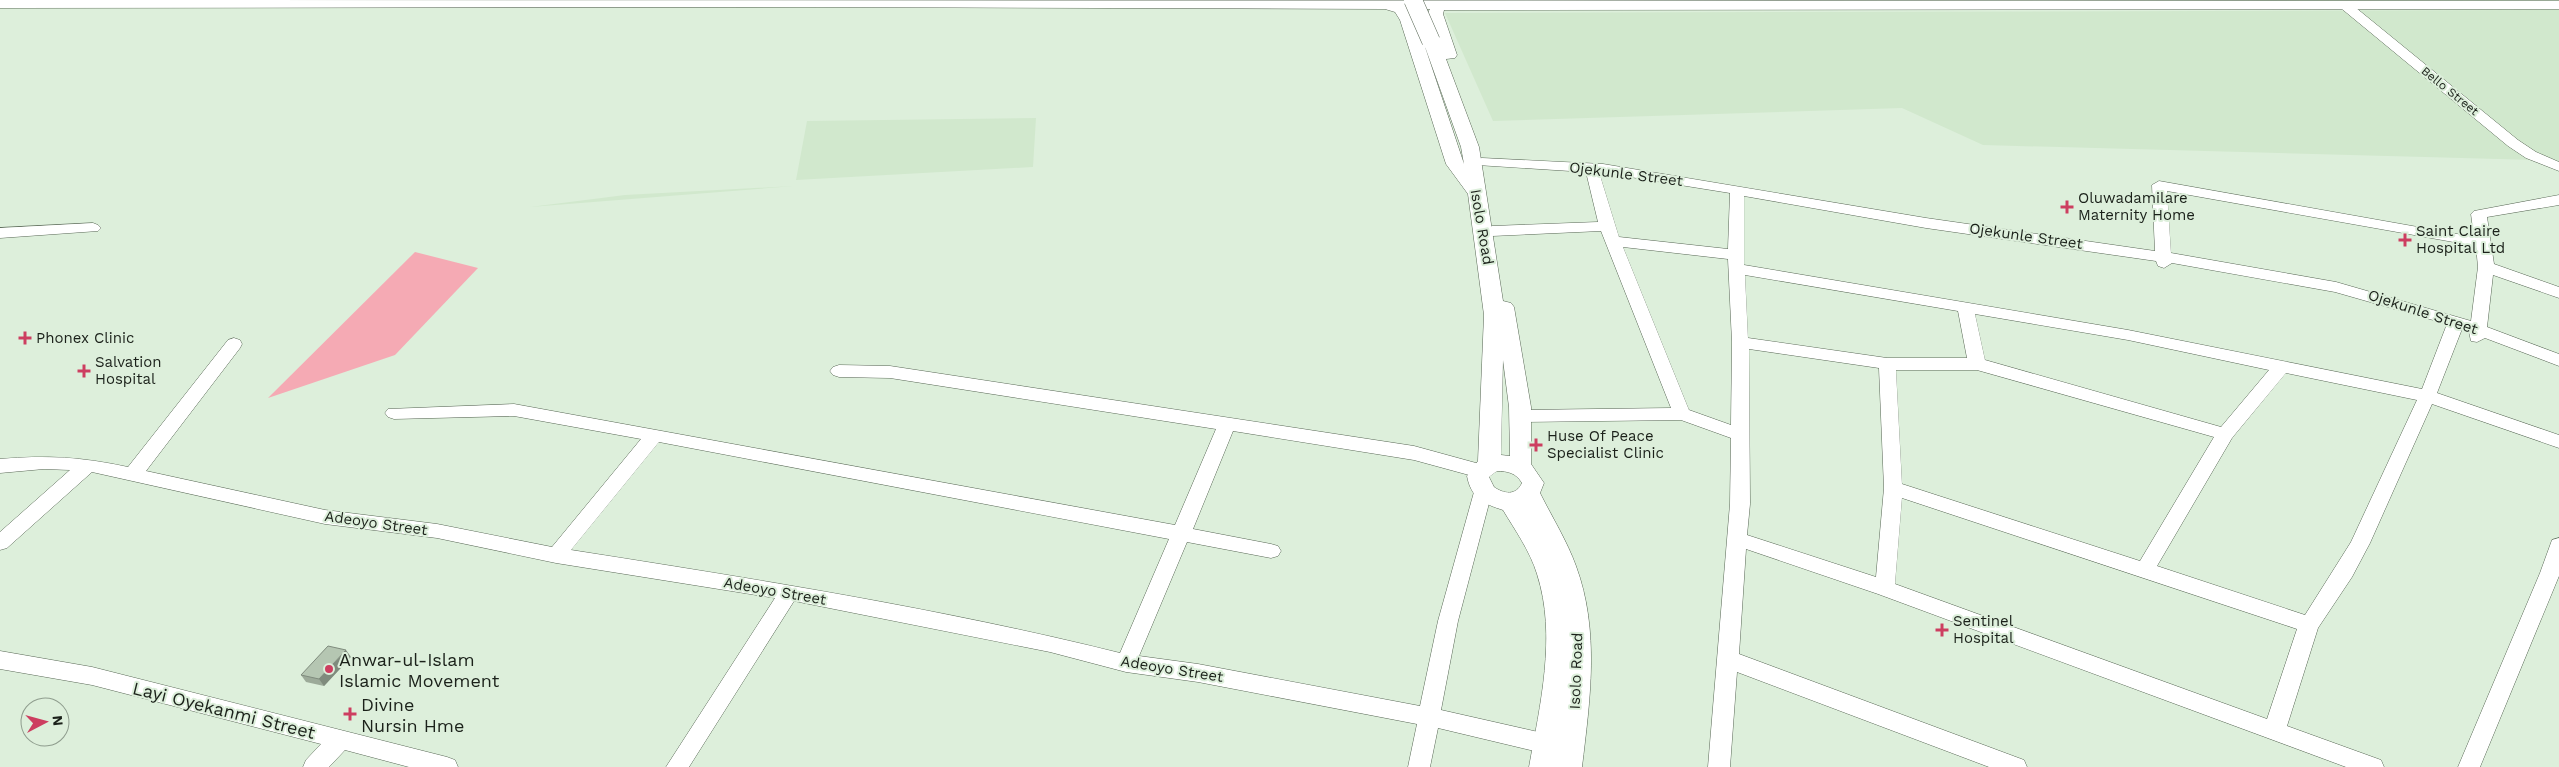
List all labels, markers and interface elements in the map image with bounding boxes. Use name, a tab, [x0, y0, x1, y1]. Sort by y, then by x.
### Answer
street label: Bello Street	[2419, 64, 2481, 118]
street label: Ojekunle Street	[1568, 158, 1685, 190]
street label: Isolo Road	[1466, 188, 1498, 266]
place label: Oluwadamilare Maternity Home	[2078, 189, 2195, 224]
marker: Oluwadamilare Maternity Home	[2060, 200, 2074, 214]
street label: Ojekunle Street	[1968, 219, 2085, 253]
place label: Saint Claire Hospital Ltd	[2416, 222, 2505, 257]
marker: Saint Claire Hospital Ltd	[2398, 233, 2412, 247]
street label: Ojekunle Street	[2366, 286, 2481, 338]
place label: Phonex Clinic	[36, 329, 134, 347]
marker: Phonex Clinic	[18, 331, 32, 345]
place label: Salvation Hospital	[95, 353, 162, 388]
marker: Salvation Hospital	[77, 364, 91, 378]
place label: Huse Of Peace Specialist Clinic	[1547, 427, 1664, 462]
marker: Huse Of Peace Specialist Clinic	[1529, 438, 1543, 452]
street label: Adeoyo Street	[323, 507, 429, 539]
street label: Adeoyo Street	[722, 573, 828, 609]
place label: Sentinel Hospital	[1953, 612, 2014, 647]
marker: Sentinel Hospital	[1935, 623, 1949, 637]
street label: Isolo Road	[1566, 632, 1586, 710]
place label: Anwar-ul-Islam Islamic Movement	[339, 649, 500, 691]
street label: Adeoyo Street	[1119, 652, 1225, 686]
marker: Anwar-ul-Islam Islamic Movement	[323, 663, 335, 675]
street label: Layi Oyekanmi Street	[131, 677, 318, 743]
place label: Divine Nursin Hme	[361, 694, 464, 736]
north arrow	[20, 697, 70, 747]
marker: Divine Nursin Hme	[343, 707, 357, 721]
text: N	[49, 715, 66, 727]

